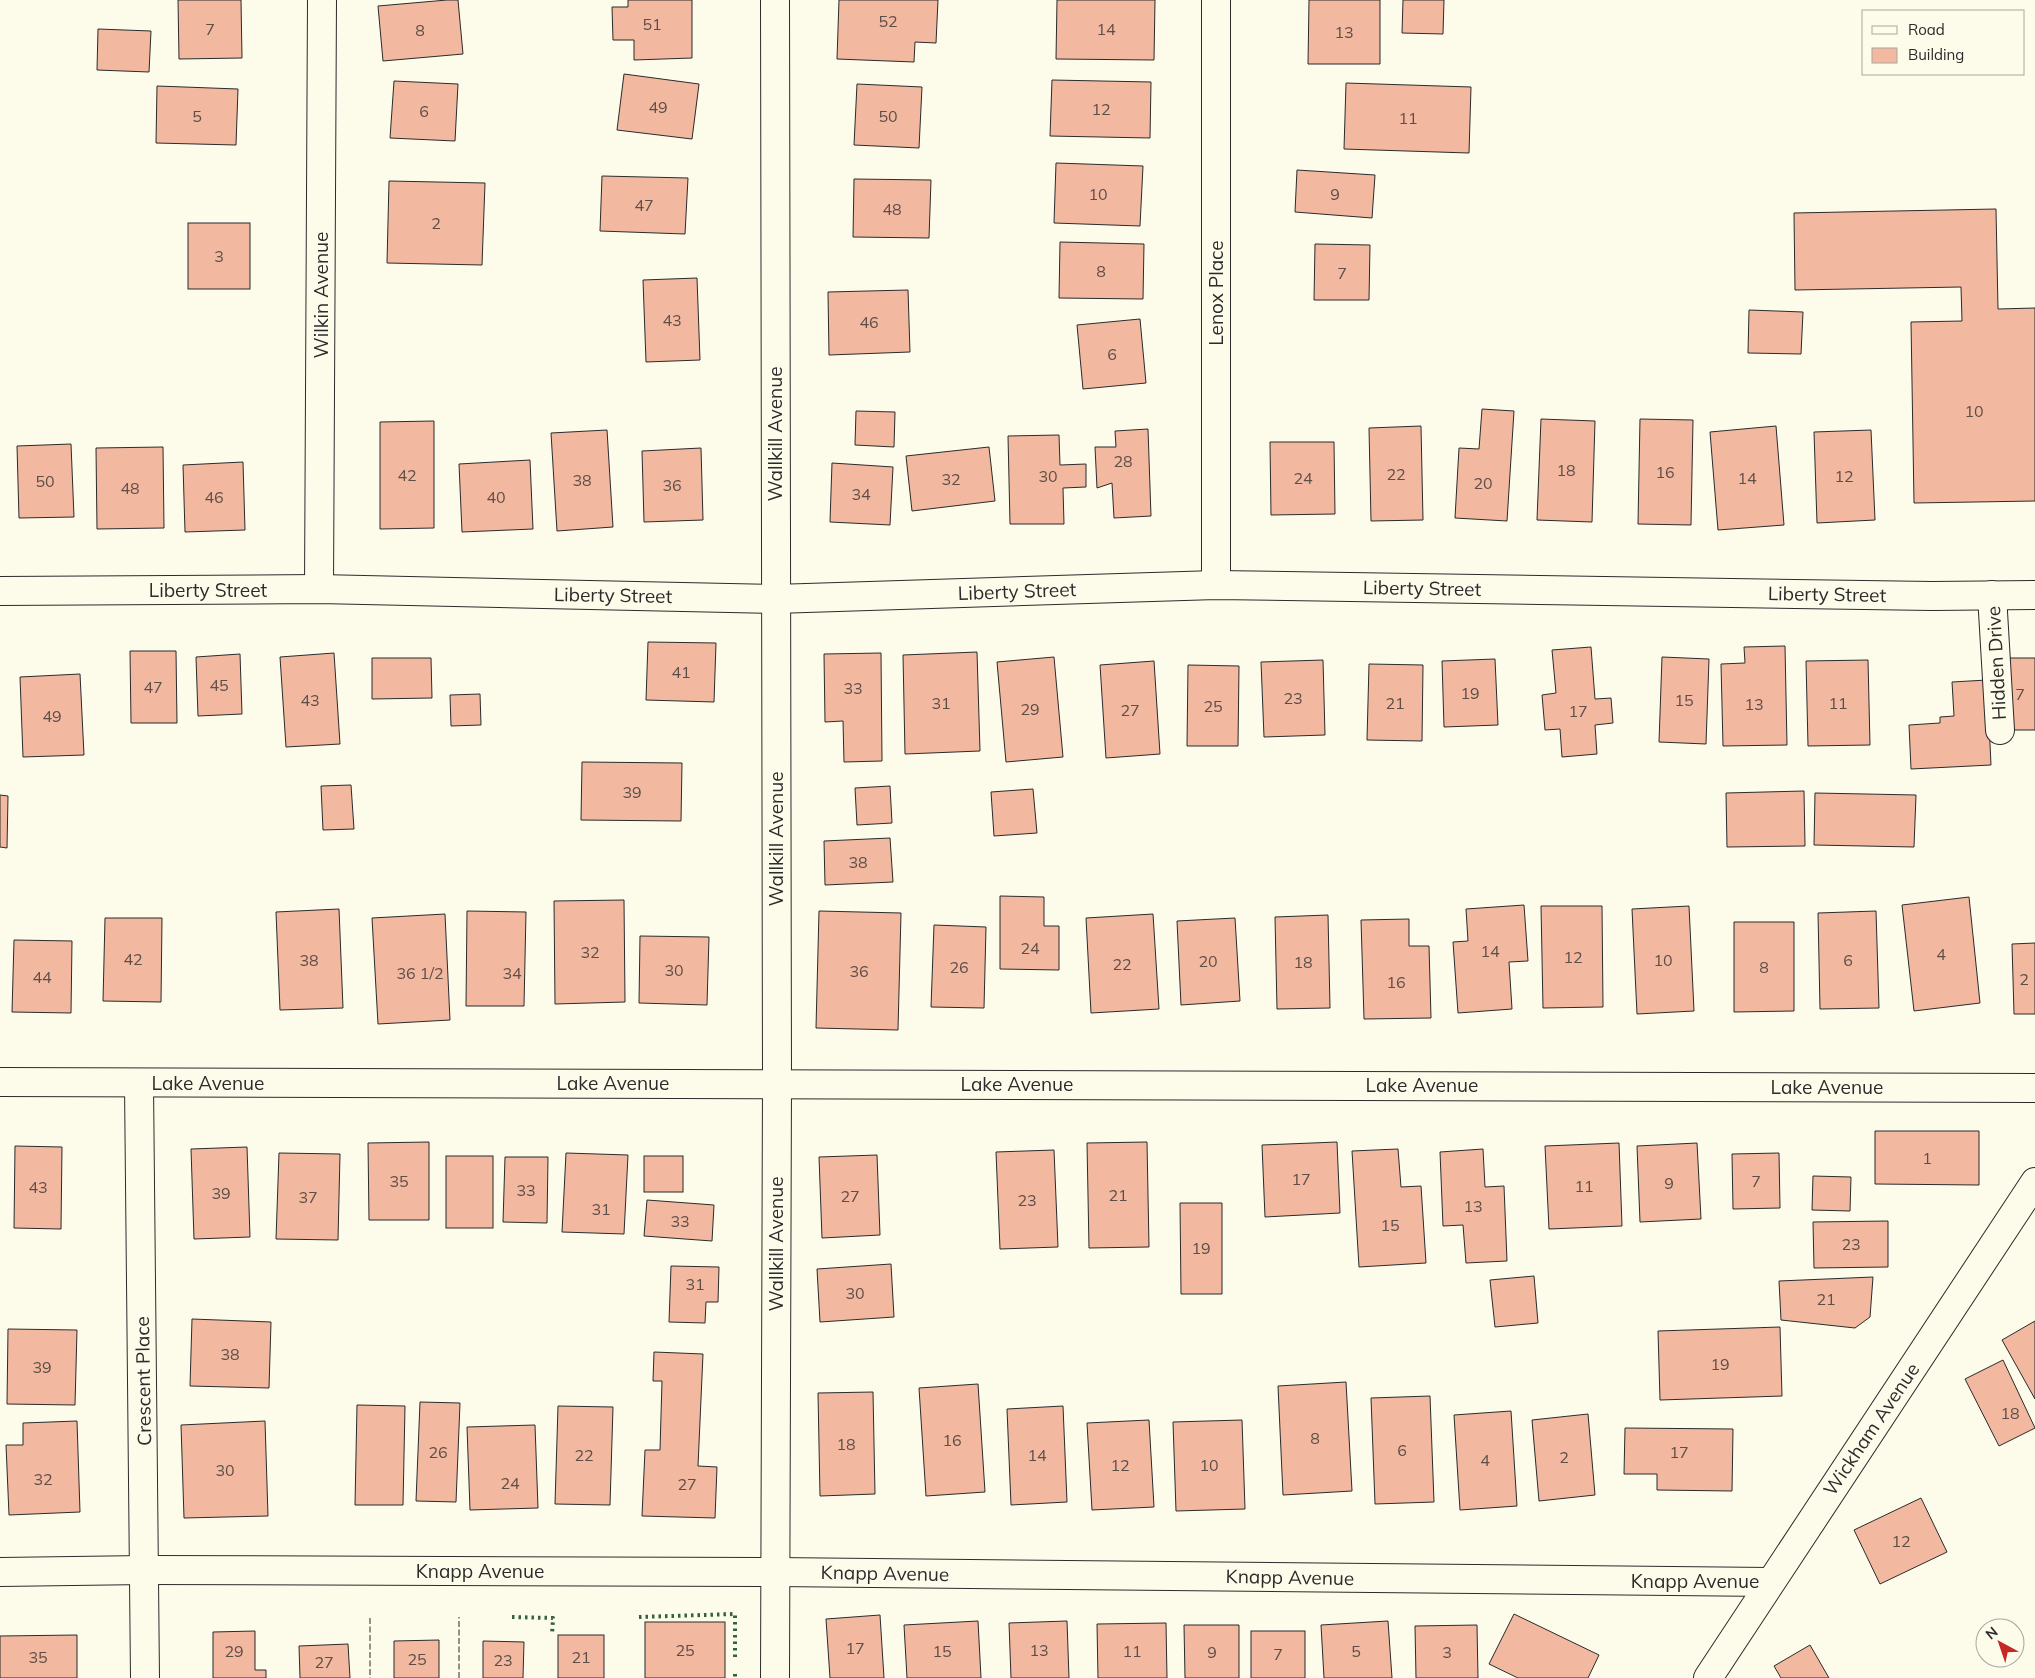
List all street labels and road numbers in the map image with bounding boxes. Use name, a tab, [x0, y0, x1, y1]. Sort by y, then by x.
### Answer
street label: Wilkin Avenue	[309, 232, 333, 358]
street label: Lenox Place	[1204, 240, 1228, 346]
street label: Wallkill Avenue	[763, 367, 787, 501]
street label: Liberty Street	[1363, 575, 1482, 601]
street label: Liberty Street	[957, 577, 1077, 605]
street label: Liberty Street	[149, 578, 268, 602]
street label: Liberty Street	[1768, 581, 1887, 607]
street label: Liberty Street	[554, 582, 673, 608]
street label: Hidden Drive	[1981, 605, 2011, 721]
street label: Wallkill Avenue	[764, 772, 788, 906]
street label: Lake Avenue	[152, 1071, 264, 1095]
street label: Lake Avenue	[557, 1071, 669, 1095]
street label: Lake Avenue	[961, 1072, 1073, 1096]
street label: Lake Avenue	[1366, 1073, 1478, 1097]
street label: Lake Avenue	[1771, 1075, 1883, 1099]
street label: Wallkill Avenue	[764, 1177, 788, 1311]
street label: Crescent Place	[130, 1316, 156, 1446]
street label: Wickham Avenue	[1818, 1358, 1924, 1500]
street label: Knapp Avenue	[416, 1559, 544, 1583]
street label: Knapp Avenue	[821, 1560, 949, 1586]
street label: Knapp Avenue	[1226, 1564, 1354, 1590]
street label: Knapp Avenue	[1631, 1569, 1759, 1593]

